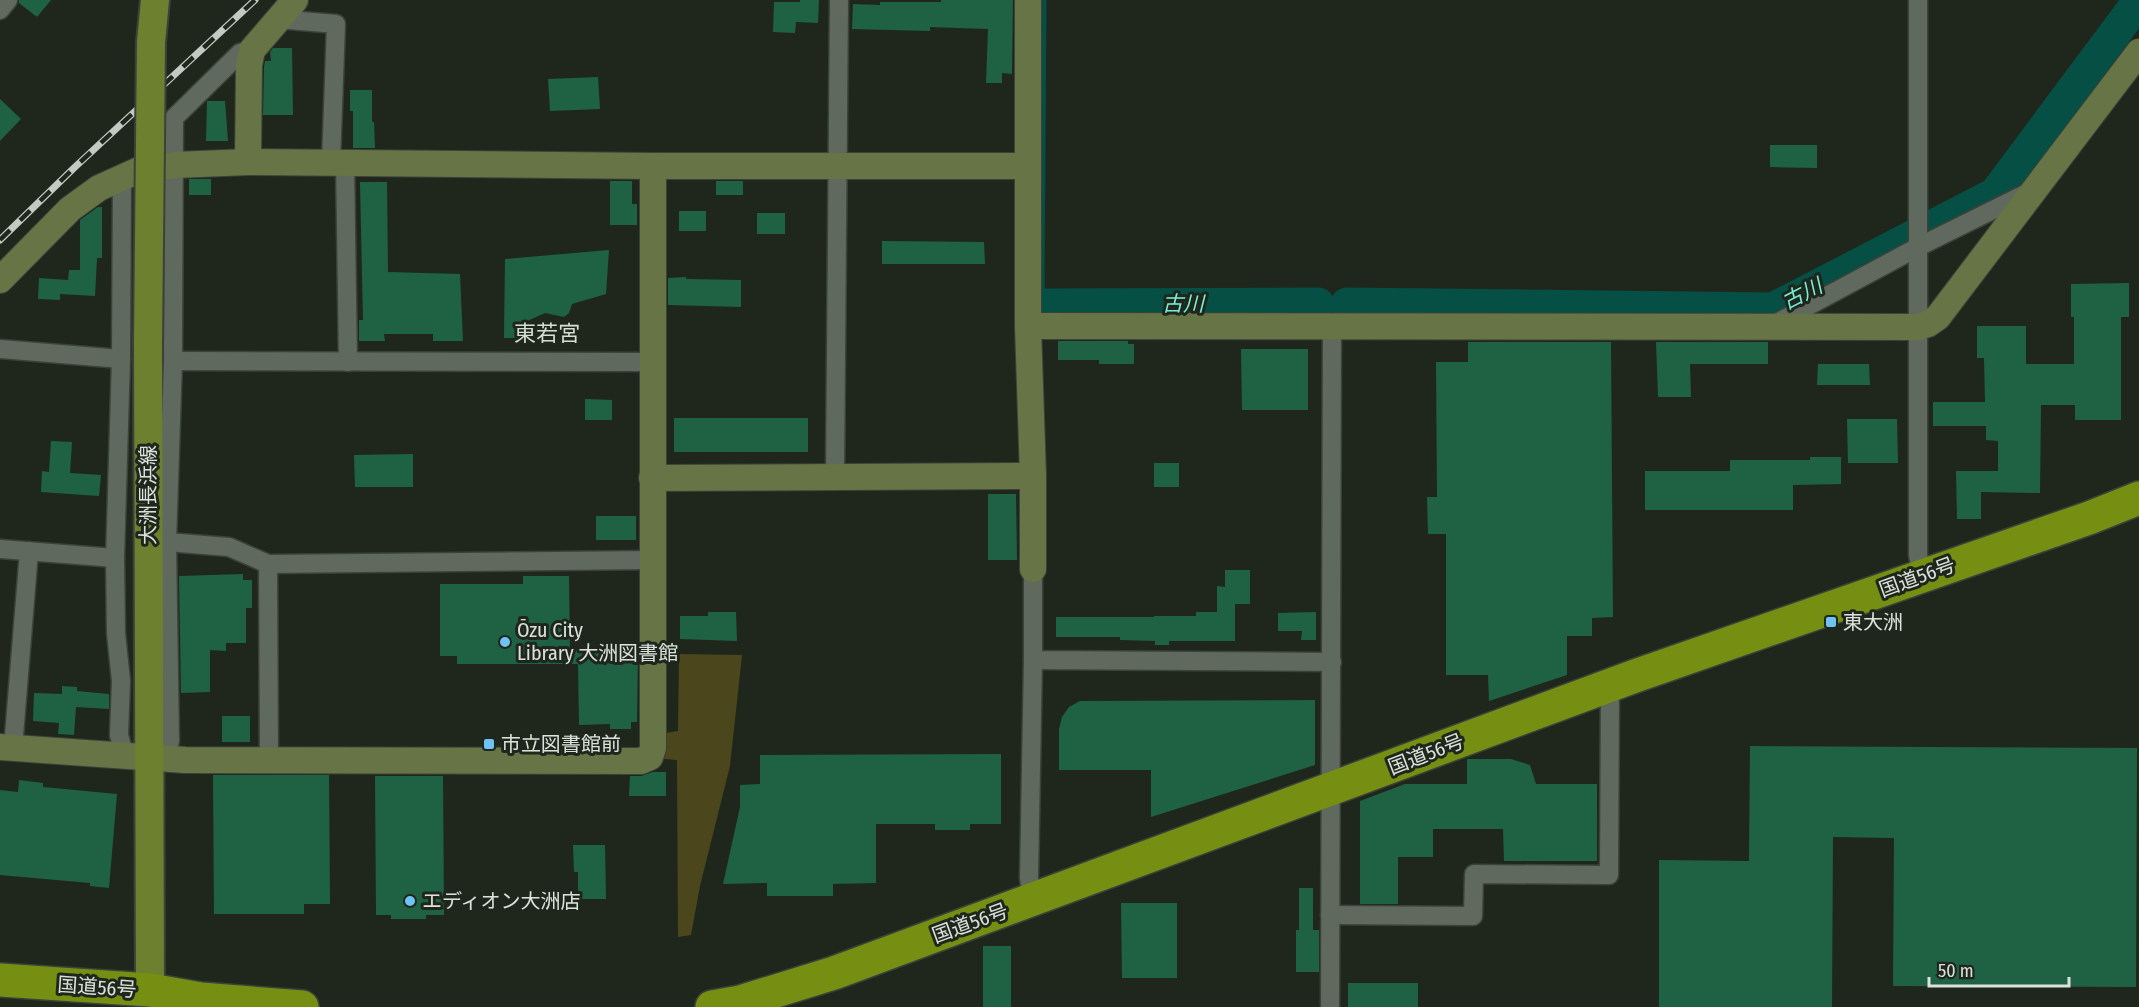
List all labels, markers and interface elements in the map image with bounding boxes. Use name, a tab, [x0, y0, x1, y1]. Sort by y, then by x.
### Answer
water label: 古川	[1777, 272, 1828, 315]
water label: 古川	[1162, 291, 1206, 317]
district label: 東若宮	[514, 320, 580, 347]
street label: 大洲長浜線	[136, 445, 160, 545]
street label: 国道56号	[1876, 552, 1958, 602]
place label: 東大洲	[1843, 610, 1903, 634]
marker: 東大洲	[1824, 615, 1838, 629]
place label: Ōzu City Library 大洲図書館	[517, 618, 678, 665]
marker: Ōzu City Library 大洲図書館	[498, 635, 512, 649]
street label: 国道56号	[1385, 729, 1467, 779]
place label: 市立図書館前	[501, 732, 621, 756]
marker: 市立図書館前	[482, 737, 496, 751]
place label: エディオン大洲店	[422, 889, 581, 913]
marker: エディオン大洲店	[403, 894, 417, 908]
street label: 国道56号	[929, 898, 1011, 948]
scale bar	[1929, 950, 2068, 988]
text: 50 m	[1938, 960, 1974, 982]
street label: 国道56号	[57, 972, 137, 1002]

